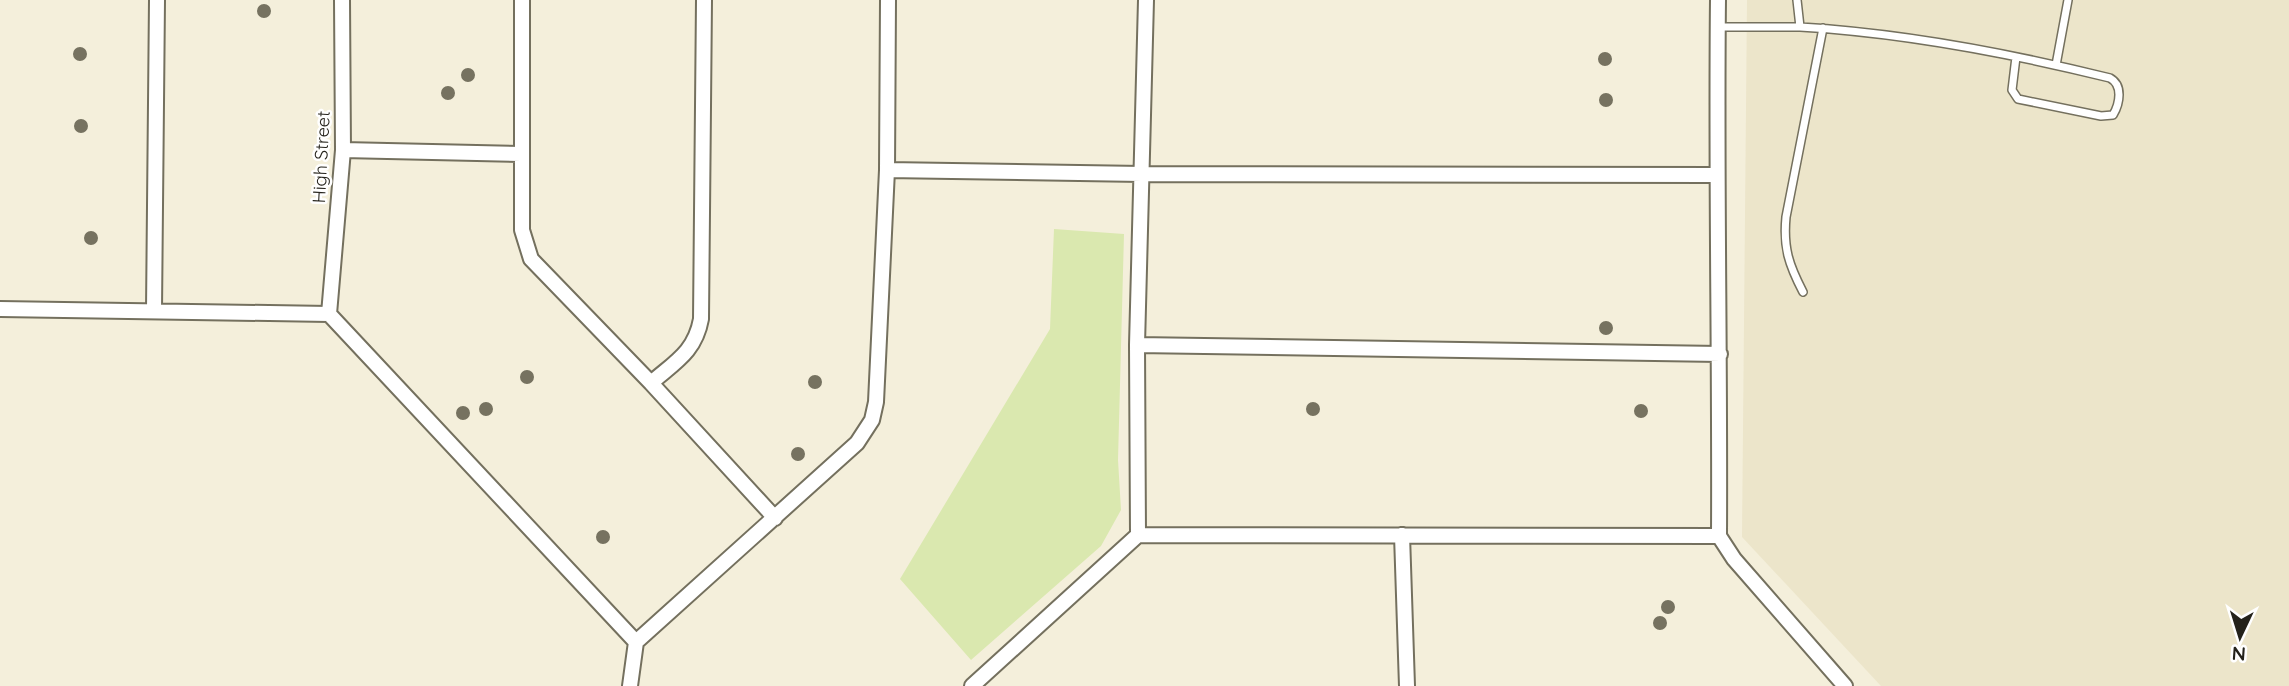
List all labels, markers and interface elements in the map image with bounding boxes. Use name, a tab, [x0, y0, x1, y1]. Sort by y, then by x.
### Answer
street label: High Street	[307, 110, 335, 204]
north arrow	[2205, 602, 2275, 672]
text: N	[2231, 642, 2247, 666]

